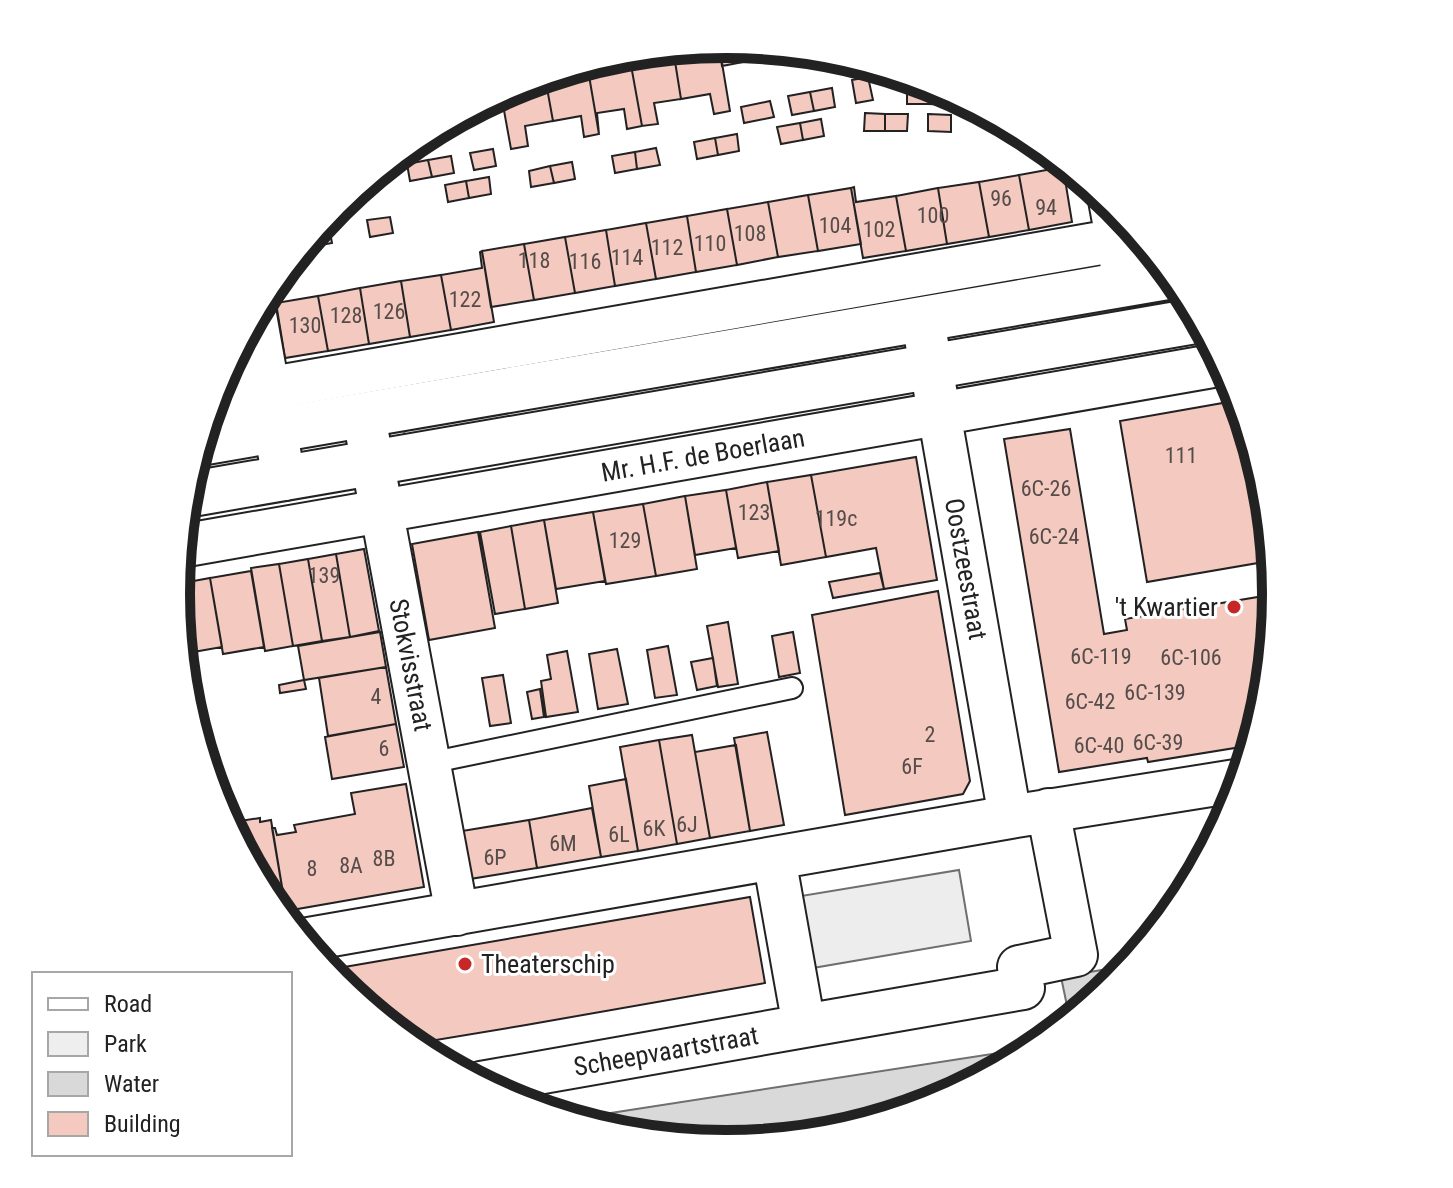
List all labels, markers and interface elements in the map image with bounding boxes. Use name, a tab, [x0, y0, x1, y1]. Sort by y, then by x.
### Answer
house number: 96	[990, 186, 1012, 211]
house number: 94	[1035, 195, 1057, 220]
house number: 100	[917, 203, 949, 228]
house number: 104	[819, 213, 851, 238]
house number: 102	[863, 217, 895, 242]
house number: 108	[734, 221, 766, 246]
house number: 110	[694, 231, 726, 256]
house number: 112	[651, 235, 683, 260]
house number: 114	[611, 245, 643, 270]
house number: 118	[518, 248, 550, 273]
house number: 116	[569, 249, 601, 274]
house number: 122	[449, 287, 481, 312]
house number: 126	[373, 299, 405, 324]
house number: 128	[330, 303, 362, 328]
house number: 130	[289, 313, 321, 338]
street label: Mr. H.F. de Boerlaan	[599, 422, 807, 488]
house number: 111	[1165, 443, 1197, 468]
house number: 6C-26	[1021, 476, 1071, 501]
street label: Oostzeestraat	[939, 496, 993, 642]
house number: 123	[738, 500, 770, 525]
house number: 119c	[815, 506, 857, 531]
house number: 6C-24	[1029, 524, 1079, 549]
house number: 129	[609, 528, 641, 553]
house number: 139	[308, 563, 340, 588]
place label: 't Kwartier	[1115, 592, 1218, 622]
street label: Stokvisstraat	[383, 596, 439, 734]
marker: 't Kwartier	[1225, 598, 1243, 616]
house number: 6C-119	[1070, 644, 1132, 669]
house number: 6C-106	[1160, 645, 1222, 670]
house number: 6C-139	[1124, 680, 1186, 705]
house number: 4	[371, 684, 382, 709]
house number: 6C-42	[1065, 689, 1115, 714]
house number: 2	[925, 722, 935, 747]
house number: 6C-39	[1133, 730, 1183, 755]
house number: 6C-40	[1074, 733, 1124, 758]
house number: 6	[379, 736, 389, 761]
house number: 6F	[901, 754, 923, 779]
house number: 6J	[676, 812, 698, 837]
house number: 6K	[643, 816, 665, 841]
house number: 6L	[608, 822, 630, 847]
house number: 6M	[549, 831, 577, 856]
house number: 6P	[483, 845, 507, 870]
house number: 8B	[373, 846, 395, 871]
house number: 8A	[339, 853, 363, 878]
house number: 8	[307, 856, 317, 881]
place label: Theaterschip	[481, 949, 615, 979]
marker: Theaterschip	[456, 955, 474, 973]
legend	[32, 972, 292, 1156]
text: Road	[104, 990, 152, 1018]
street label: Scheepvaartstraat	[571, 1020, 761, 1082]
text: Park	[104, 1030, 147, 1058]
text: Water	[104, 1070, 159, 1098]
text: Building	[104, 1110, 181, 1138]

